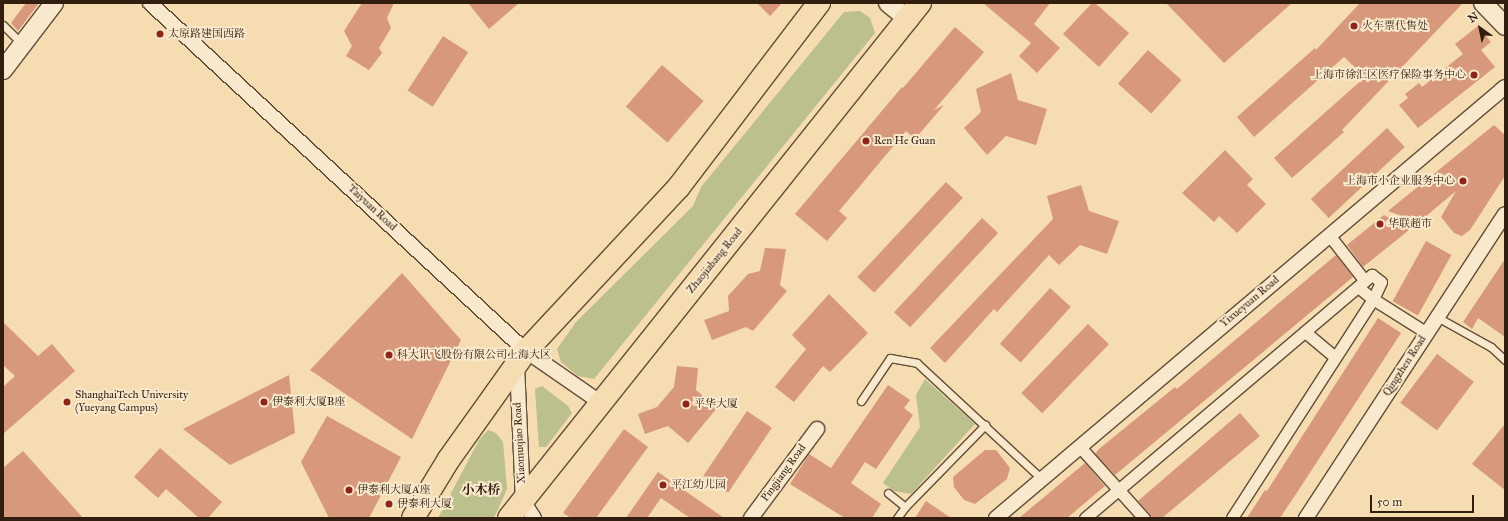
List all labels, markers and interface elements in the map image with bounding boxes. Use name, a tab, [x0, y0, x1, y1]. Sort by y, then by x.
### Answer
north arrow	[1460, 8, 1500, 48]
text: N	[1466, 10, 1481, 26]
place label: 火车票代售处	[1362, 19, 1428, 33]
marker: 火车票代售处	[1349, 21, 1359, 31]
place label: 太原路建国西路	[168, 27, 245, 41]
marker: 太原路建国西路	[155, 29, 165, 39]
place label: 上海市徐汇区医疗保险事务中心	[1312, 68, 1466, 82]
marker: 上海市徐汇区医疗保险事务中心	[1469, 70, 1479, 80]
place label: Ren He Guan	[874, 134, 935, 148]
marker: Ren He Guan	[861, 136, 871, 146]
place label: 上海市小企业服务中心	[1345, 174, 1455, 188]
marker: 上海市小企业服务中心	[1458, 176, 1468, 186]
street label: Taiyuan Road	[345, 182, 399, 234]
place label: 华联超市	[1388, 217, 1432, 231]
marker: 华联超市	[1375, 219, 1385, 229]
street label: Zhaojiabang Road	[685, 226, 745, 296]
street label: Yixueyuan Road	[1218, 274, 1282, 330]
street label: Qingzhen Road	[1381, 333, 1429, 399]
place label: 科大讯飞股份有限公司上海大区	[397, 348, 551, 362]
marker: 科大讯飞股份有限公司上海大区	[384, 350, 394, 360]
place label: ShanghaiTech University (Yueyang Campus)	[75, 389, 188, 415]
place label: 伊泰利大厦B座	[272, 395, 345, 409]
marker: ShanghaiTech University (Yueyang Campus)	[62, 397, 72, 407]
marker: 伊泰利大厦B座	[259, 397, 269, 407]
place label: 平华大厦	[694, 397, 738, 411]
marker: 平华大厦	[681, 399, 691, 409]
street label: Xiaomuqiao Road	[511, 402, 529, 484]
street label: Pingjiang Road	[759, 442, 809, 504]
place label: 平江幼儿园	[671, 478, 726, 492]
marker: 平江幼儿园	[658, 480, 668, 490]
district label: 小木桥	[462, 482, 500, 498]
place label: 伊泰利大厦A座	[357, 483, 430, 497]
marker: 伊泰利大厦A座	[344, 485, 354, 495]
scale bar	[1372, 487, 1476, 513]
text: 50 m	[1377, 495, 1402, 509]
place label: 伊泰利大厦	[397, 497, 452, 511]
marker: 伊泰利大厦	[384, 499, 394, 509]

